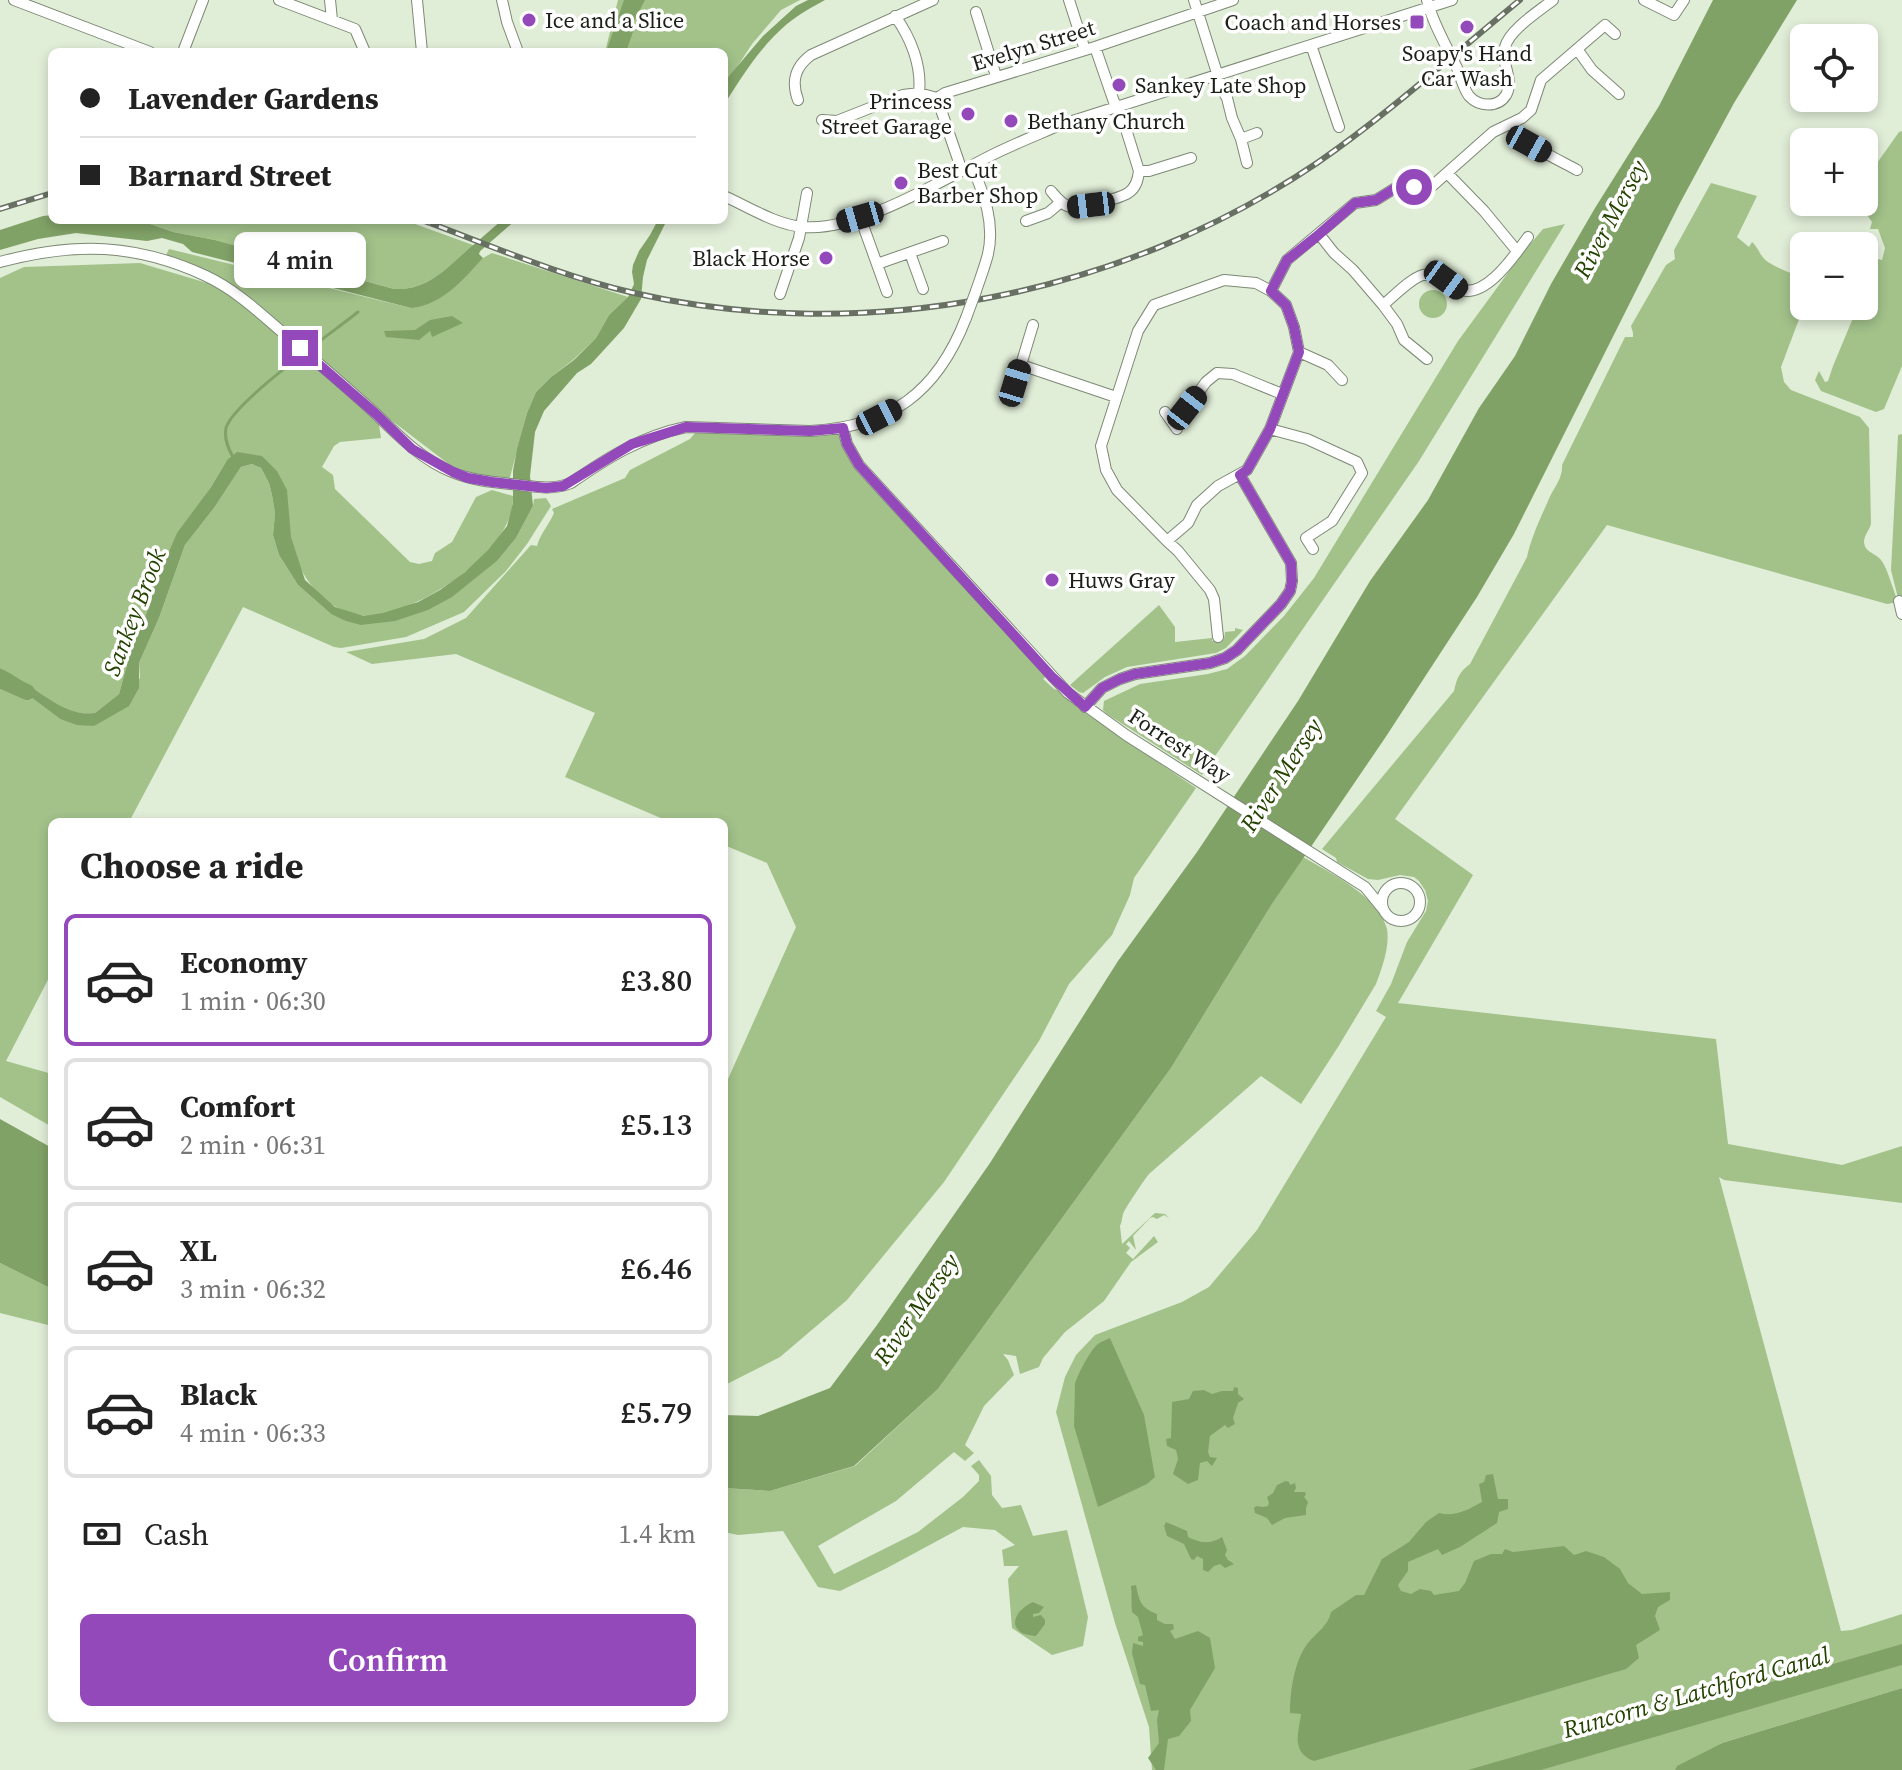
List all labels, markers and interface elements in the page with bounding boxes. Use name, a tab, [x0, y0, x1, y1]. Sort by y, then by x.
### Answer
place label: Ice and a Slice	[545, 5, 684, 35]
place label: Coach and Horses	[1225, 7, 1401, 37]
marker: Ice and a Slice	[520, 11, 538, 29]
street label: Evelyn Street	[968, 12, 1099, 78]
marker: Coach and Horses	[1408, 13, 1426, 31]
marker: Soapy's Hand Car Wash	[1458, 18, 1476, 36]
map controls	[1790, 24, 1878, 320]
button: locate	[1790, 24, 1878, 112]
place label: Soapy's Hand Car Wash	[1402, 38, 1532, 93]
place label: Sankey Late Shop	[1135, 70, 1306, 100]
marker: Sankey Late Shop	[1110, 76, 1128, 94]
text: Lavender Gardens	[128, 78, 379, 119]
place label: Princess Street Garage	[821, 86, 952, 141]
marker: Princess Street Garage	[959, 105, 977, 123]
place label: Bethany Church	[1027, 106, 1185, 136]
marker: Bethany Church	[1002, 112, 1020, 130]
car	[1502, 122, 1556, 166]
button: +	[1790, 128, 1878, 216]
water label: River Mersey	[1565, 154, 1655, 285]
text: Barnard Street	[128, 155, 331, 196]
place label: Best Cut Barber Shop	[917, 155, 1038, 210]
route start	[1396, 169, 1432, 205]
marker: Best Cut Barber Shop	[892, 174, 910, 192]
car	[1066, 190, 1116, 220]
car	[834, 199, 886, 235]
callout: 4 min	[234, 232, 366, 288]
button: −	[1790, 232, 1878, 320]
text: 4 min	[267, 242, 333, 278]
place label: Black Horse	[692, 243, 810, 273]
marker: Black Horse	[817, 249, 835, 267]
car	[1420, 256, 1472, 304]
route end	[282, 330, 318, 366]
car	[997, 357, 1033, 409]
car	[1163, 382, 1211, 434]
car	[852, 395, 906, 439]
water label: Sankey Brook	[95, 543, 174, 680]
place label: Huws Gray	[1068, 565, 1176, 595]
marker: Huws Gray	[1043, 571, 1061, 589]
street label: Forrest Way	[1123, 701, 1238, 790]
water label: River Mersey	[1232, 711, 1330, 839]
text: Choose a ride	[80, 841, 303, 890]
text: Economy	[180, 942, 308, 983]
icon: car	[84, 944, 156, 1016]
text: £3.80	[621, 960, 692, 1001]
text: 1 min · 06:30	[180, 983, 326, 1019]
text: Comfort	[180, 1086, 295, 1127]
icon: car	[84, 1088, 156, 1160]
text: £5.13	[621, 1104, 692, 1145]
text: 2 min · 06:31	[180, 1127, 326, 1163]
text: XL	[180, 1230, 217, 1271]
icon: car	[84, 1232, 156, 1304]
water label: River Mersey	[865, 1246, 967, 1372]
text: £6.46	[621, 1248, 692, 1289]
text: 3 min · 06:32	[180, 1271, 326, 1307]
text: Black	[180, 1374, 257, 1415]
icon: car	[84, 1376, 156, 1448]
text: £5.79	[621, 1392, 692, 1433]
text: 4 min · 06:33	[180, 1415, 326, 1451]
icon: cash	[80, 1512, 124, 1556]
text: Cash	[144, 1514, 209, 1555]
text: 1.4 km	[618, 1516, 696, 1552]
button: Confirm	[80, 1614, 696, 1706]
water label: Runcorn & Latchford Canal	[1558, 1638, 1833, 1746]

